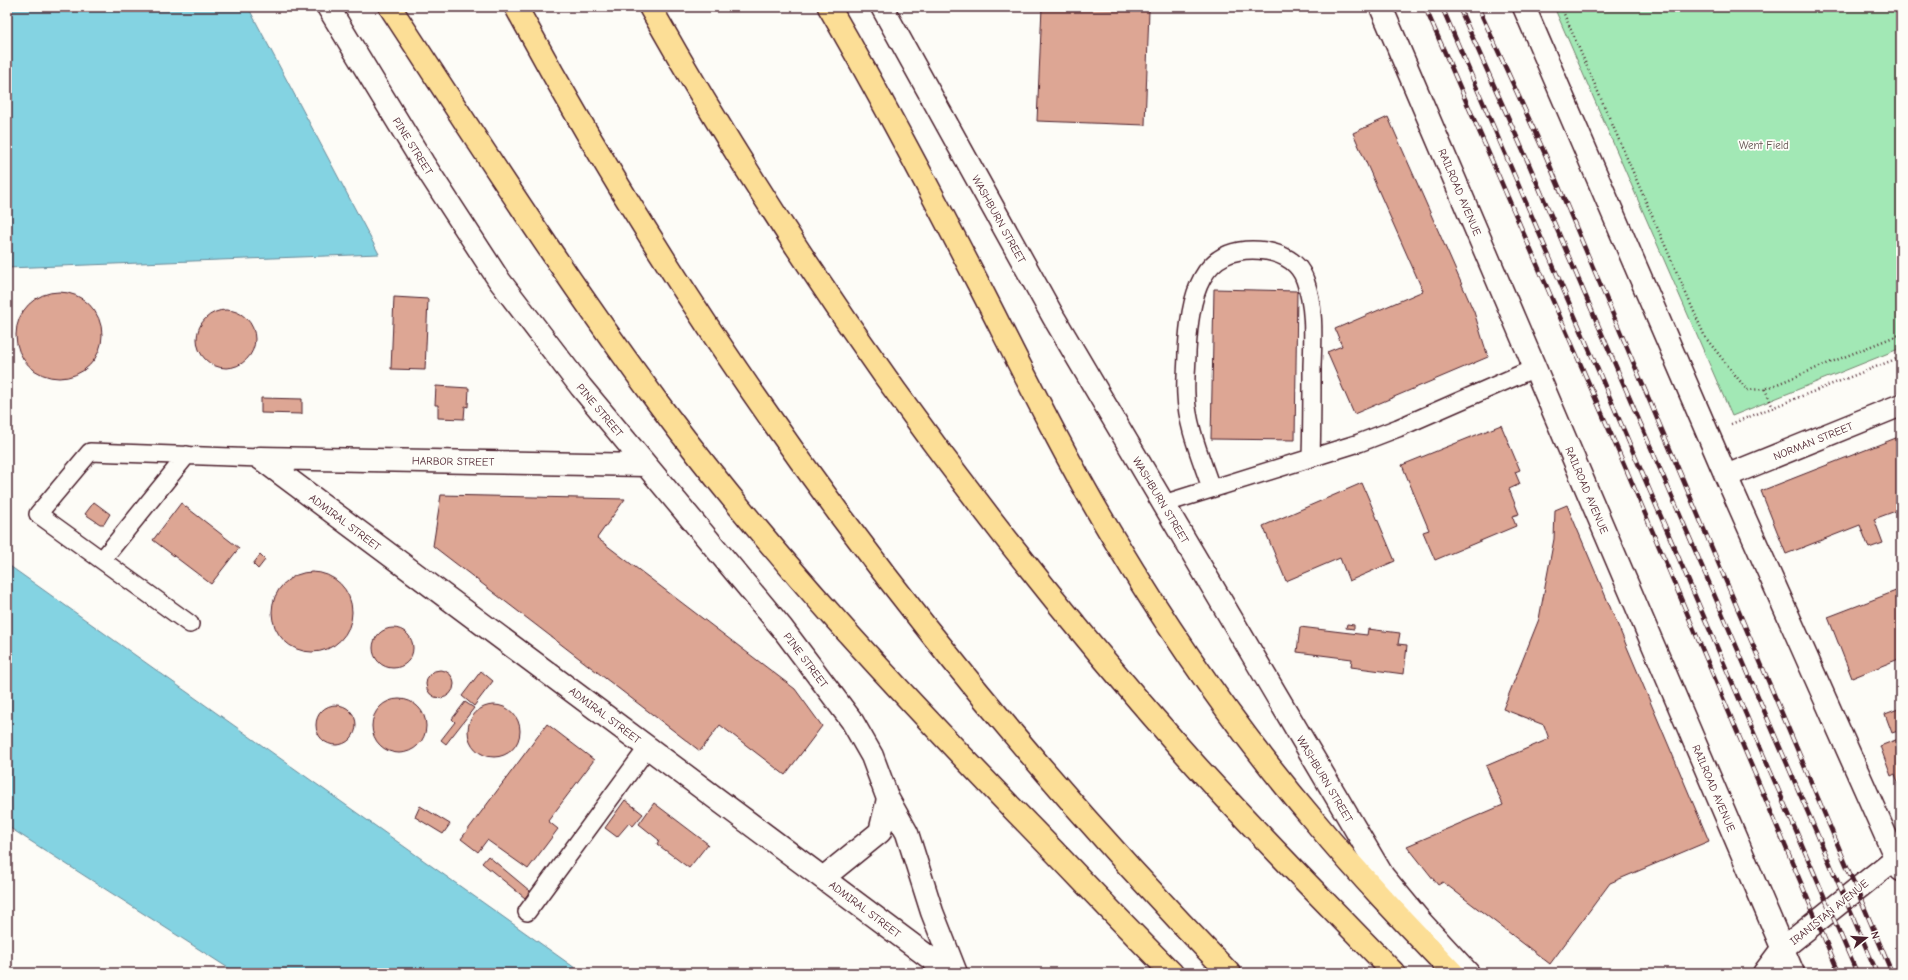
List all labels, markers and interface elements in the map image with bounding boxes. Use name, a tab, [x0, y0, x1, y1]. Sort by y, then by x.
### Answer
street label: PINE STREET	[390, 115, 436, 178]
park label: Went Field	[1739, 139, 1789, 152]
street label: RAILROAD AVENUE	[1435, 147, 1484, 238]
street label: WASHBURN STREET	[969, 173, 1028, 266]
street label: PINE STREET	[574, 381, 626, 440]
street label: NORMAN STREET	[1771, 419, 1855, 463]
street label: RAILROAD AVENUE	[1562, 445, 1611, 536]
street label: HARBOR STREET	[412, 454, 495, 469]
street label: WASHBURN STREET	[1130, 455, 1192, 546]
street label: ADMIRAL STREET	[306, 491, 383, 554]
street label: PINE STREET	[781, 630, 831, 691]
street label: ADMIRAL STREET	[566, 684, 643, 747]
street label: WASHBURN STREET	[1294, 734, 1356, 825]
street label: RAILROAD AVENUE	[1689, 743, 1738, 834]
street label: IRANISTAN AVENUE	[1788, 877, 1871, 948]
street label: ADMIRAL STREET	[826, 878, 903, 941]
north arrow	[1846, 918, 1886, 958]
text: N	[1868, 930, 1882, 941]

